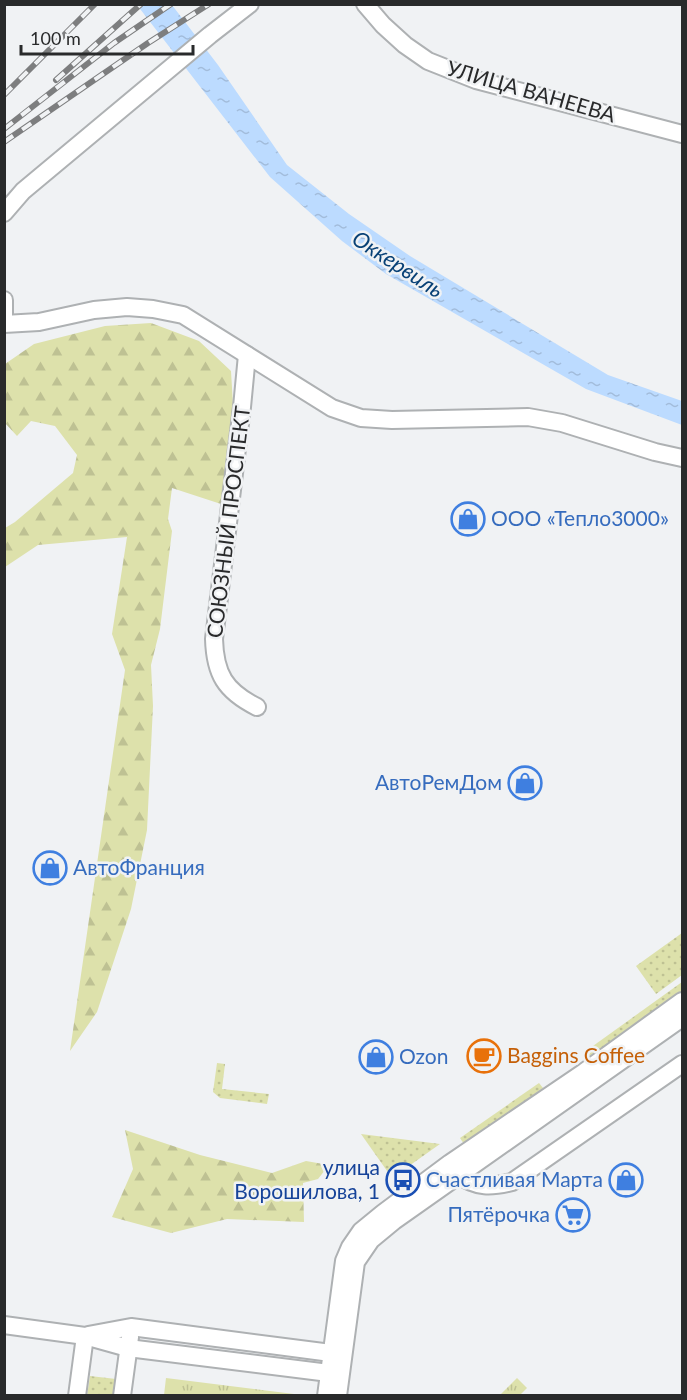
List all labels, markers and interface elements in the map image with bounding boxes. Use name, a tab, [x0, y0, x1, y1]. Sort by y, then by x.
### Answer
scale bar	[21, 18, 194, 56]
text: 100 m	[30, 27, 81, 49]
street label: УЛИЦА ВАНЕЕВА	[444, 54, 620, 127]
water label: Оккервиль	[348, 224, 449, 303]
street label: СОЮЗНЫЙ ПРОСПЕКТ	[201, 404, 254, 639]
shop icon: ООО «Тепло3000»	[450, 501, 486, 537]
place label: ООО «Тепло3000»	[491, 505, 669, 530]
shop icon: АвтоРемДом	[507, 765, 543, 801]
place label: АвтоРемДом	[375, 769, 502, 794]
shop icon: АвтоФранция	[32, 850, 68, 886]
place label: АвтоФранция	[73, 854, 205, 879]
cafe icon: Baggins Coffee	[466, 1038, 502, 1074]
shop icon: Ozon	[358, 1039, 394, 1075]
place label: Baggins Coffee	[507, 1042, 645, 1067]
place label: Ozon	[399, 1043, 449, 1068]
place label: улица Ворошилова, 1	[234, 1154, 380, 1203]
bus stop icon: улица Ворошилова, 1	[385, 1162, 421, 1198]
shop icon: Счастливая Марта	[608, 1162, 644, 1198]
place label: Счастливая Марта	[426, 1166, 603, 1191]
supermarket icon: Пятёрочка	[555, 1197, 591, 1233]
place label: Пятёрочка	[447, 1201, 550, 1226]

